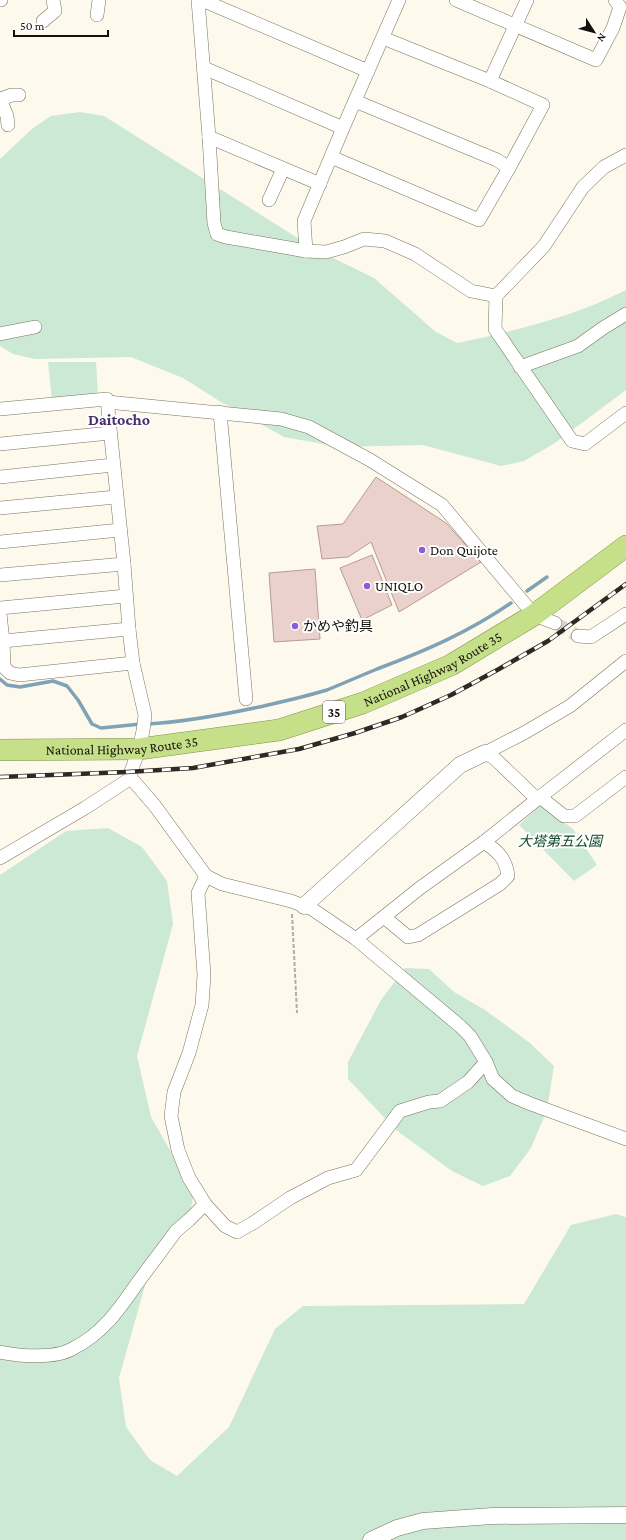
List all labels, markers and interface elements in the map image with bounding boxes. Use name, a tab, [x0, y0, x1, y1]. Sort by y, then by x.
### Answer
scale bar	[14, 12, 108, 38]
north arrow	[574, 12, 614, 52]
text: 50 m	[20, 19, 45, 33]
text: N	[595, 31, 609, 45]
district label: Daitocho	[88, 411, 150, 428]
place label: Don Quijote	[430, 542, 498, 559]
marker: Don Quijote	[417, 545, 427, 555]
place label: UNIQLO	[375, 578, 423, 594]
marker: UNIQLO	[362, 581, 372, 591]
place label: かめや釣具	[303, 618, 373, 634]
marker: かめや釣具	[290, 621, 300, 631]
street label: National Highway Route 35	[361, 628, 505, 710]
road number: 35	[323, 701, 345, 723]
street label: National Highway Route 35	[46, 733, 199, 758]
park label: 大塔第五公園	[518, 833, 604, 849]

